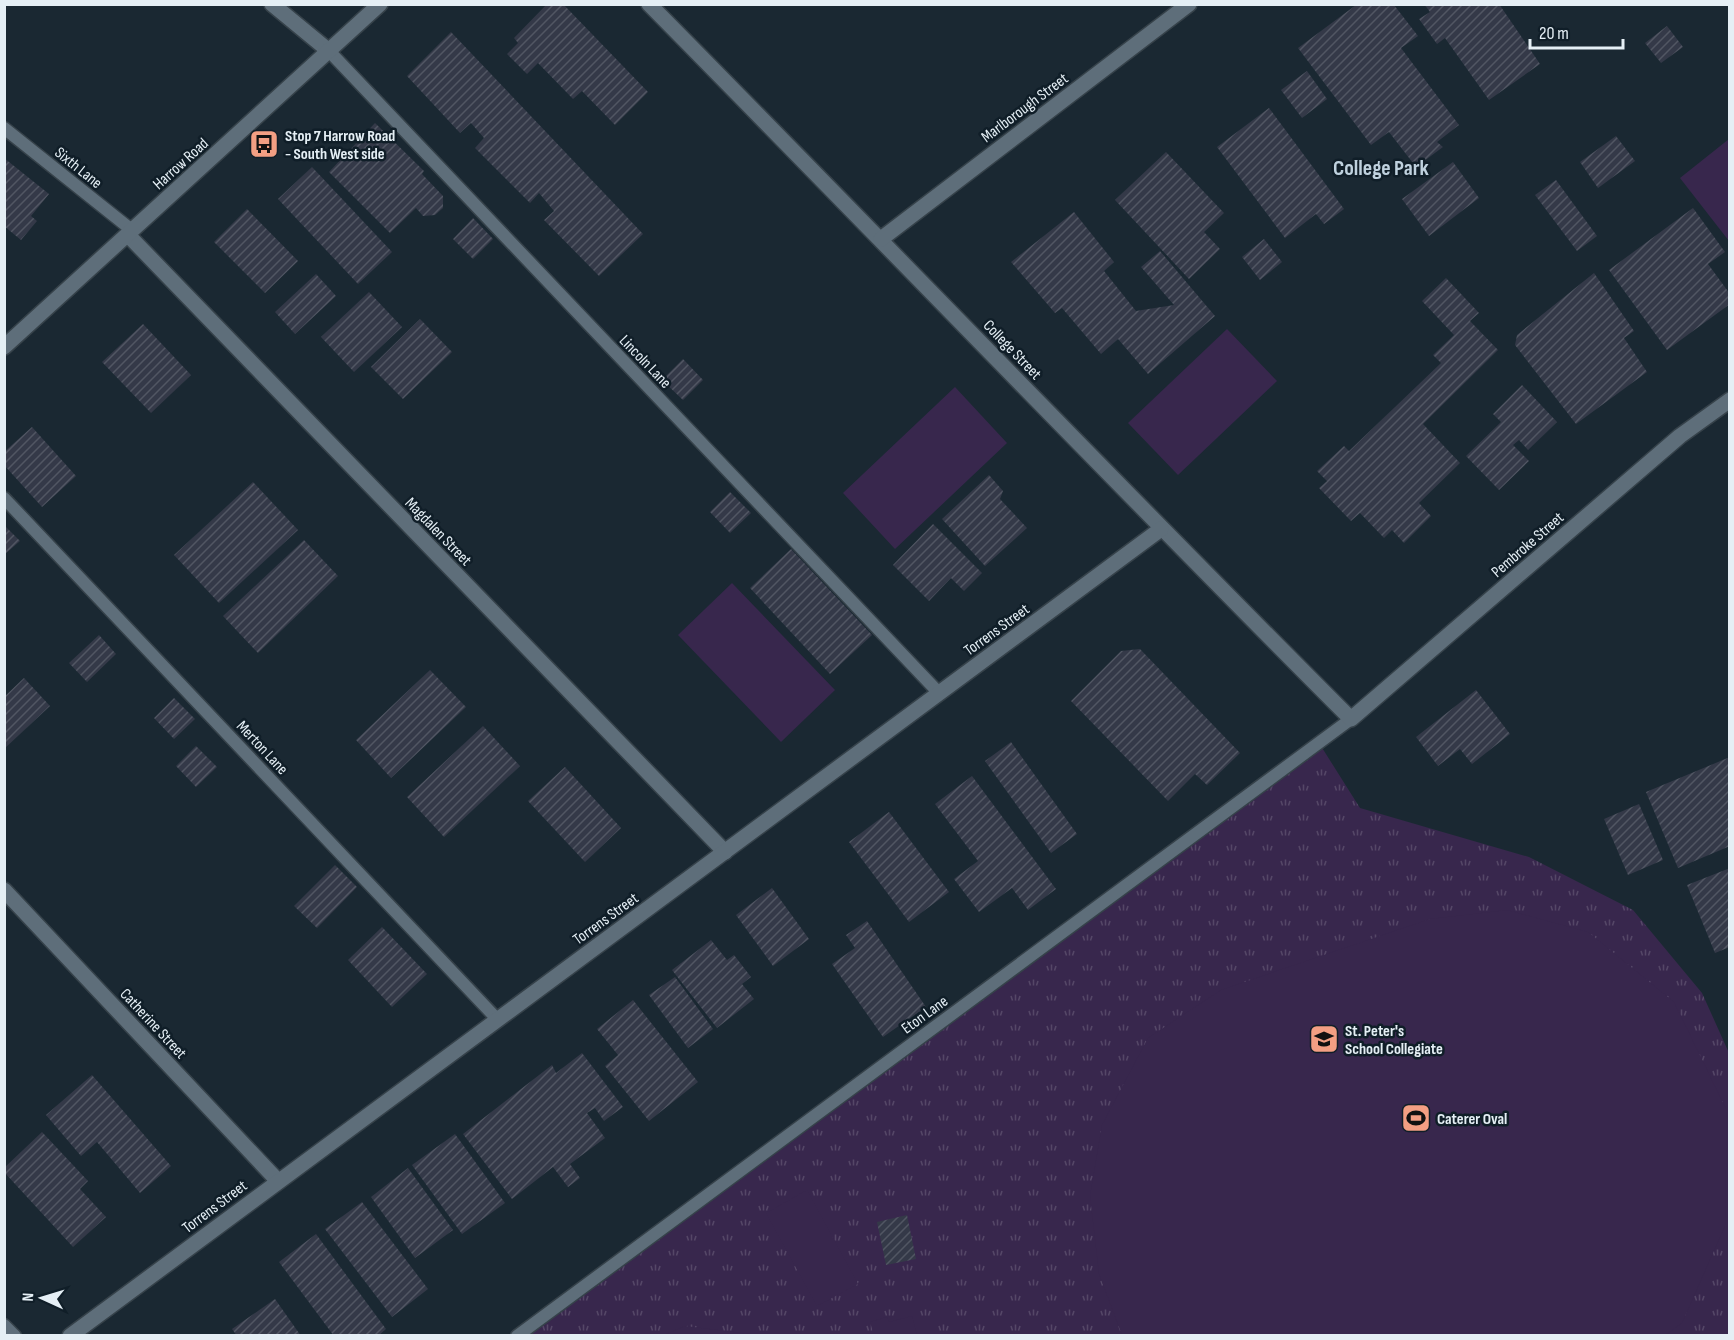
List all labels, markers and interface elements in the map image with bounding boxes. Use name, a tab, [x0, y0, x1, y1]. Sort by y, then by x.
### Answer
scale bar	[1530, 12, 1623, 50]
text: 20 m	[1539, 23, 1569, 44]
street label: Marlborough Street	[978, 69, 1072, 147]
place label: Stop 7 Harrow Road - South West side	[285, 127, 395, 164]
bus stop icon: Stop 7 Harrow Road - South West side	[248, 128, 280, 160]
street label: Harrow Road	[149, 134, 213, 194]
street label: Sixth Lane	[51, 143, 106, 193]
district label: College Park	[1333, 155, 1430, 182]
street label: College Street	[979, 316, 1045, 384]
street label: Lincoln Lane	[615, 332, 675, 393]
street label: Magdalen Street	[401, 494, 475, 570]
street label: Pembroke Street	[1488, 508, 1568, 582]
street label: Torrens Street	[960, 600, 1033, 660]
street label: Merton Lane	[232, 717, 292, 779]
street label: Torrens Street	[569, 889, 642, 949]
street label: Catherine Street	[116, 985, 190, 1063]
street label: Eton Lane	[898, 992, 952, 1038]
place label: St. Peter's School Collegiate	[1345, 1022, 1443, 1059]
school or university icon: St. Peter's School Collegiate	[1308, 1023, 1340, 1055]
sports icon: Caterer Oval	[1400, 1102, 1432, 1134]
place label: Caterer Oval	[1437, 1110, 1507, 1129]
street label: Torrens Street	[179, 1177, 251, 1238]
north arrow	[12, 1268, 72, 1328]
text: N	[19, 1292, 38, 1302]

